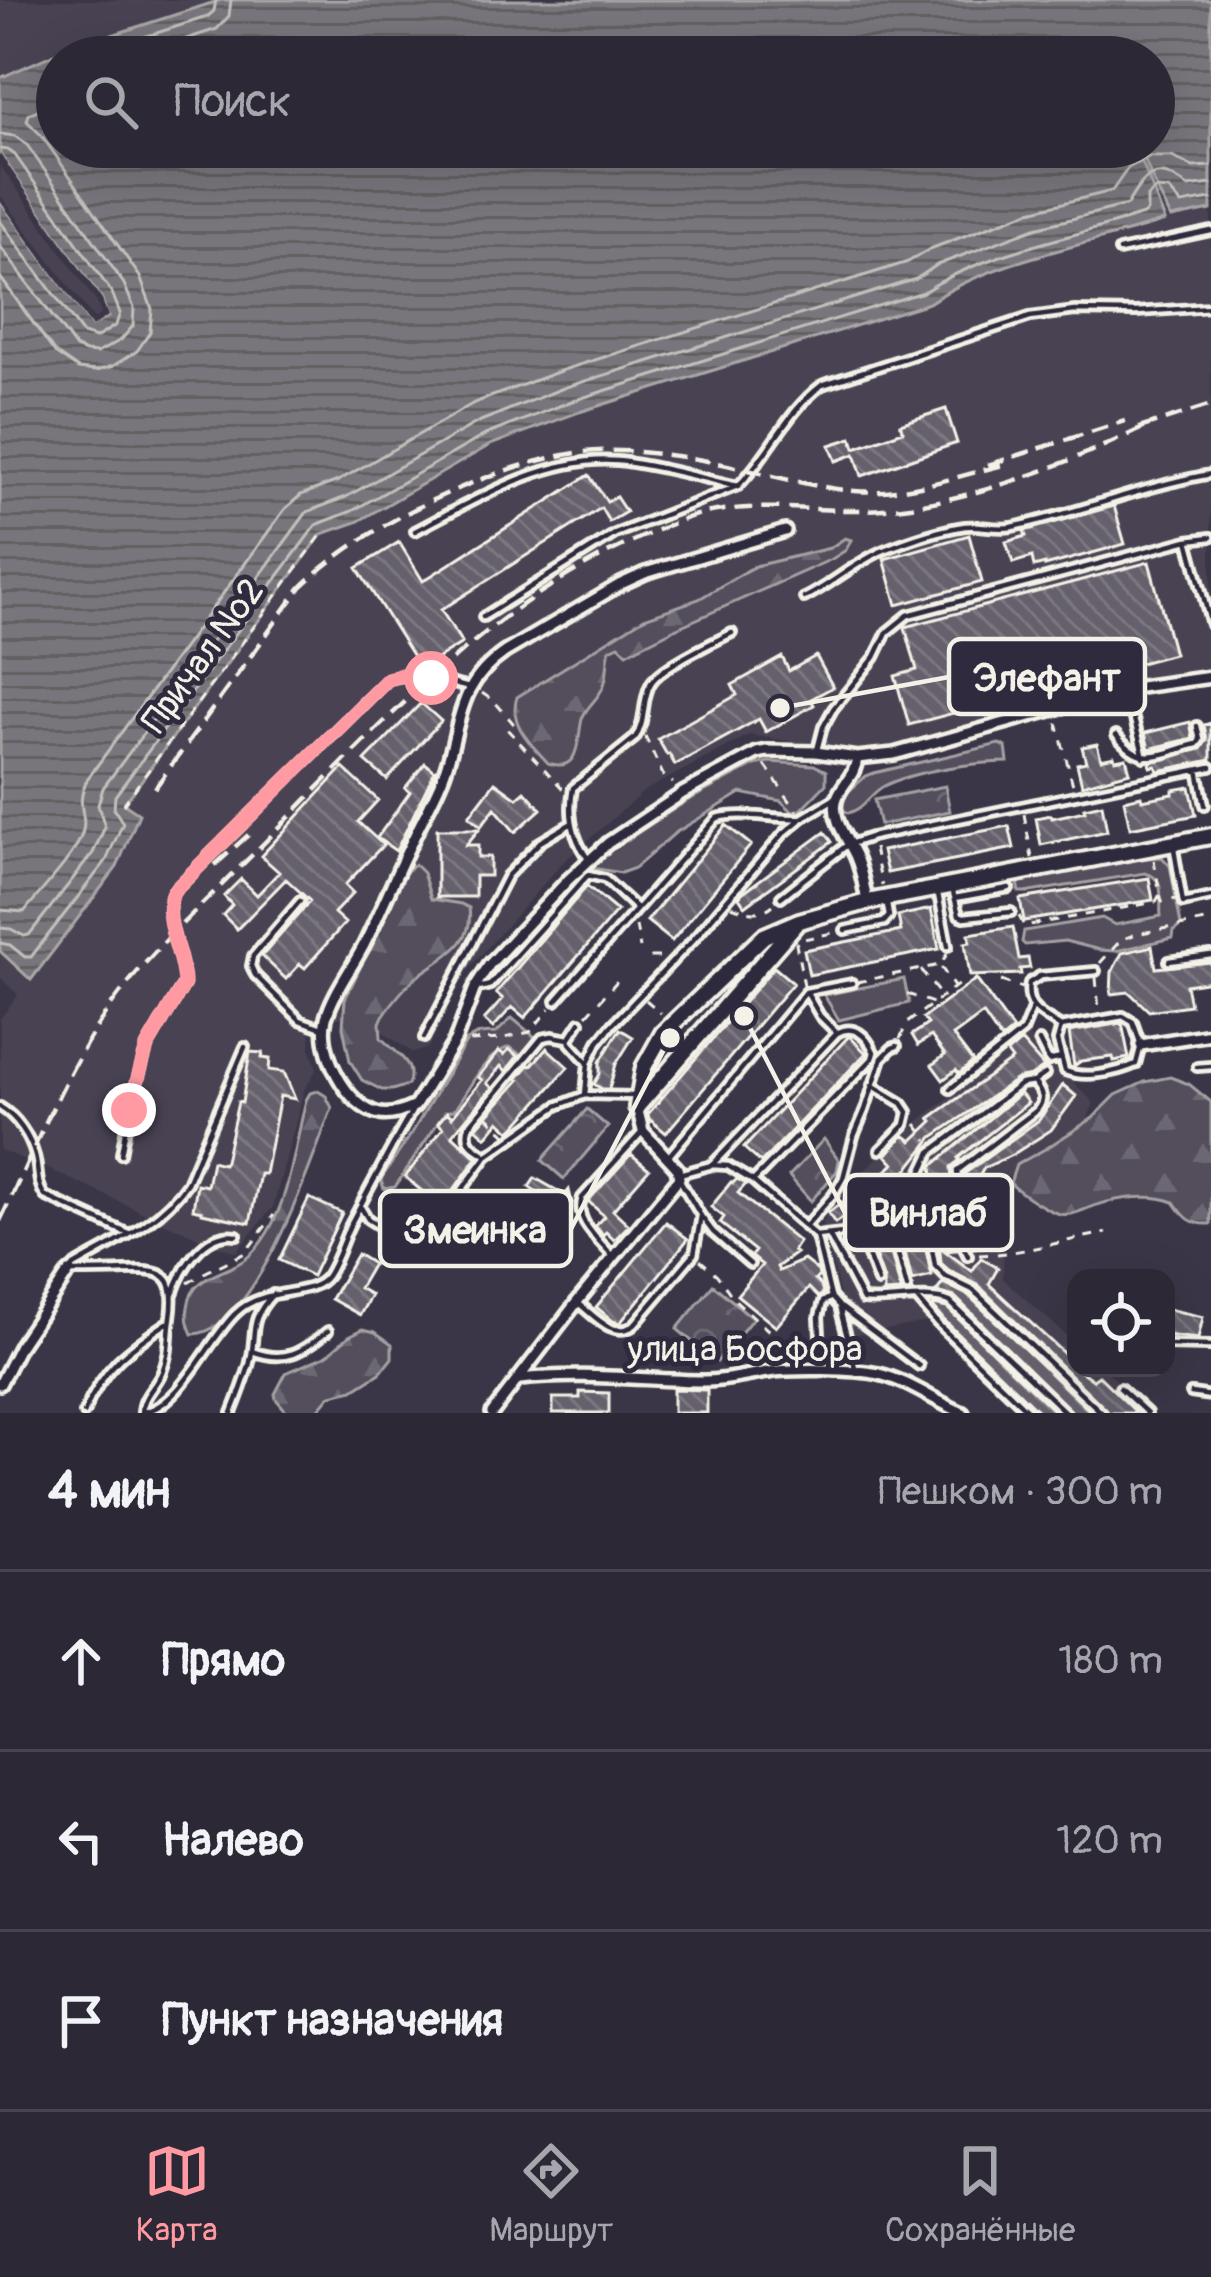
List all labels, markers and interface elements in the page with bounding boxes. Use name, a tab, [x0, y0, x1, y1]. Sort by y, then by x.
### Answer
search box	[36, 36, 1175, 168]
icon: search	[78, 69, 144, 135]
text: Поиск	[174, 74, 291, 130]
street label: Причал №2	[132, 570, 274, 742]
callout: Элефант	[949, 639, 1145, 714]
route start	[404, 651, 458, 705]
text: Элефант	[973, 654, 1121, 703]
route end	[102, 1083, 156, 1137]
callout: Винлаб	[845, 1175, 1012, 1250]
text: Винлаб	[869, 1189, 987, 1238]
callout: Змеинка	[380, 1191, 571, 1266]
text: Змеинка	[403, 1206, 547, 1255]
map controls	[1067, 1269, 1175, 1377]
button: locate	[1067, 1269, 1175, 1377]
street label: улица Босфора	[626, 1327, 863, 1372]
text: 4 мин	[48, 1459, 170, 1523]
text: Пешком · 300 m	[878, 1467, 1163, 1516]
icon: ahead	[48, 1628, 114, 1694]
text: Прямо	[162, 1633, 285, 1689]
text: 180 m	[1058, 1636, 1163, 1685]
icon: left	[48, 1808, 114, 1874]
text: Налево	[162, 1813, 304, 1869]
text: 120 m	[1056, 1816, 1163, 1865]
icon: arrive	[48, 1988, 114, 2054]
text: Пункт назначения	[162, 1993, 503, 2049]
tab: Карта	[136, 2138, 218, 2251]
tab: Маршрут	[489, 2138, 613, 2251]
tab: Сохранённые	[885, 2138, 1075, 2251]

